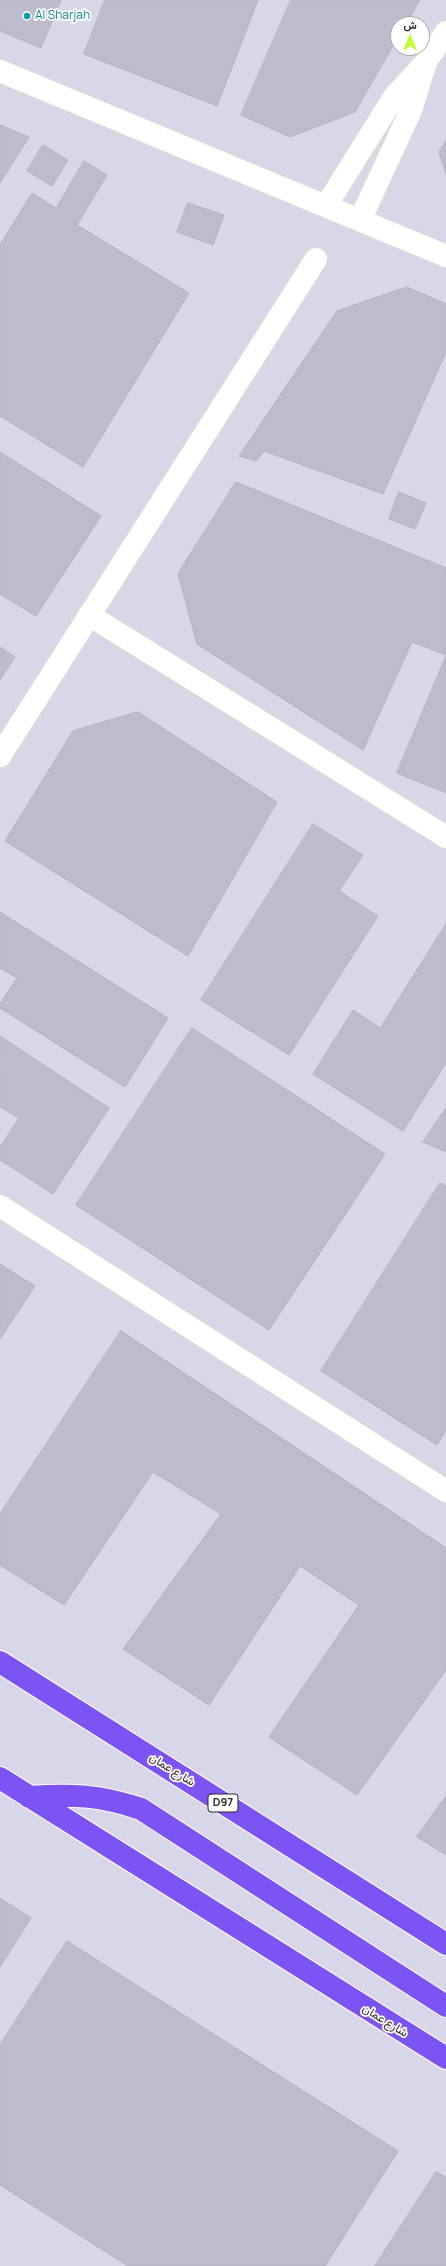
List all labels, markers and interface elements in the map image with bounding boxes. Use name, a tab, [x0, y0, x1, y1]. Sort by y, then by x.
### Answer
place label: Al Sharjah	[35, 9, 90, 23]
marker: Al Sharjah	[22, 11, 32, 21]
north arrow	[390, 16, 430, 56]
text: ش	[403, 17, 417, 32]
street label: شارع عمان	[147, 1750, 197, 1790]
road number: D97	[208, 1794, 238, 1812]
street label: شارع عمان	[360, 2001, 410, 2041]

